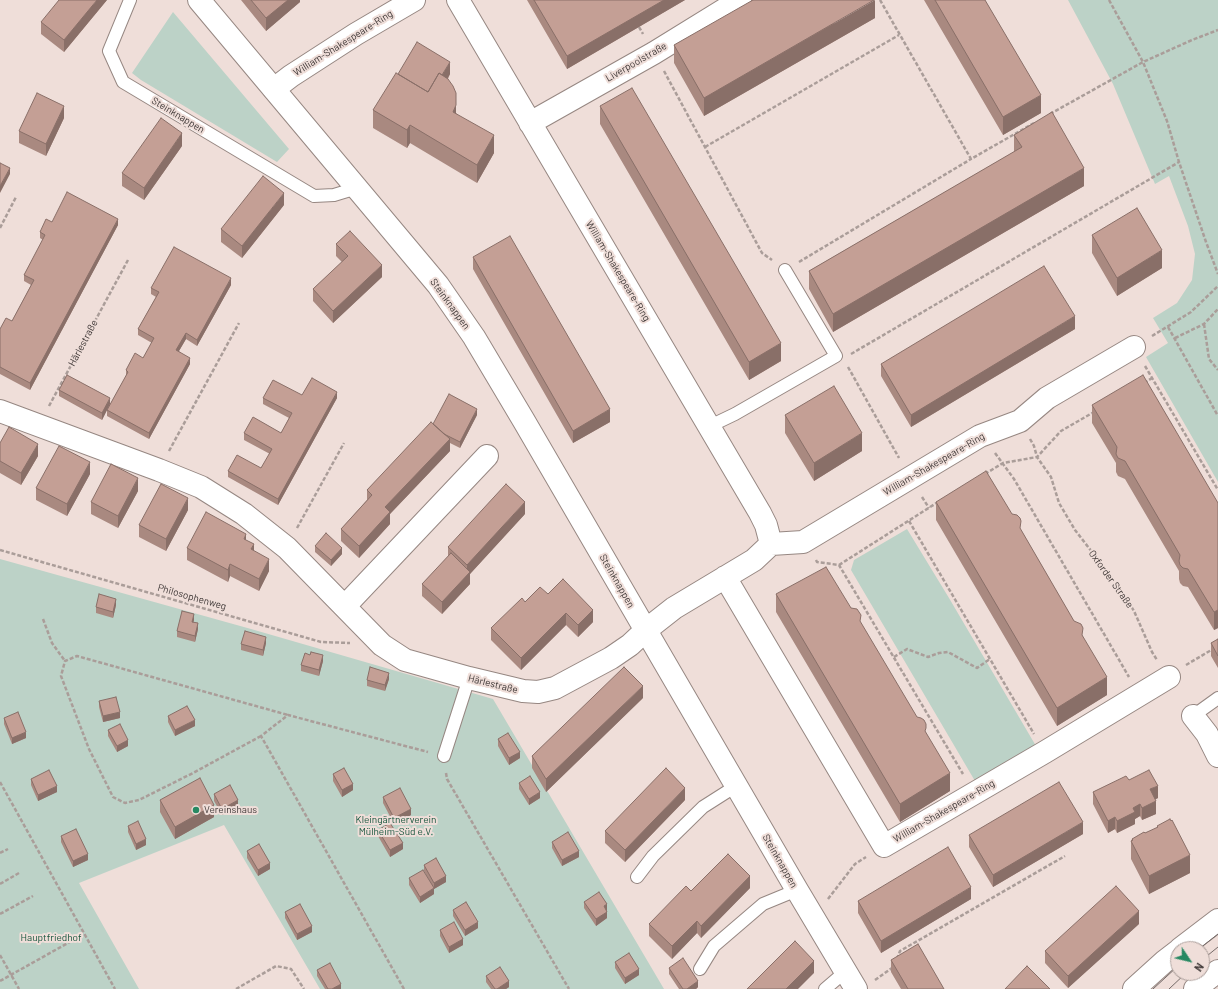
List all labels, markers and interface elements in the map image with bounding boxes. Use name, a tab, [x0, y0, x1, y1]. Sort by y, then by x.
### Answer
street label: William-Shakespeare-Ring	[291, 7, 395, 79]
street label: Liverpoolstraße	[603, 40, 669, 84]
street label: Steinknappen	[149, 94, 207, 136]
street label: William-Shakespeare-Ring	[583, 219, 653, 323]
street label: Steinknappen	[428, 276, 472, 332]
street label: Härlestraße	[66, 318, 100, 368]
street label: William-Shakespeare-Ring	[881, 430, 987, 498]
street label: Oxforder Straße	[1086, 548, 1136, 610]
street label: Steinknappen	[597, 552, 637, 610]
street label: Philosophenweg	[156, 581, 228, 613]
street label: Härlestraße	[467, 672, 519, 696]
street label: William-Shakespeare-Ring	[891, 777, 997, 845]
place label: Vereinshaus	[204, 804, 257, 816]
marker: Vereinshaus	[191, 805, 201, 815]
park label: Kleingärtnerverein Mülheim-Süd e.V.	[356, 814, 436, 838]
street label: Steinknappen	[760, 832, 800, 890]
park label: Hauptfriedhof	[21, 932, 81, 944]
north arrow	[1170, 941, 1210, 981]
text: N	[1192, 961, 1207, 974]

